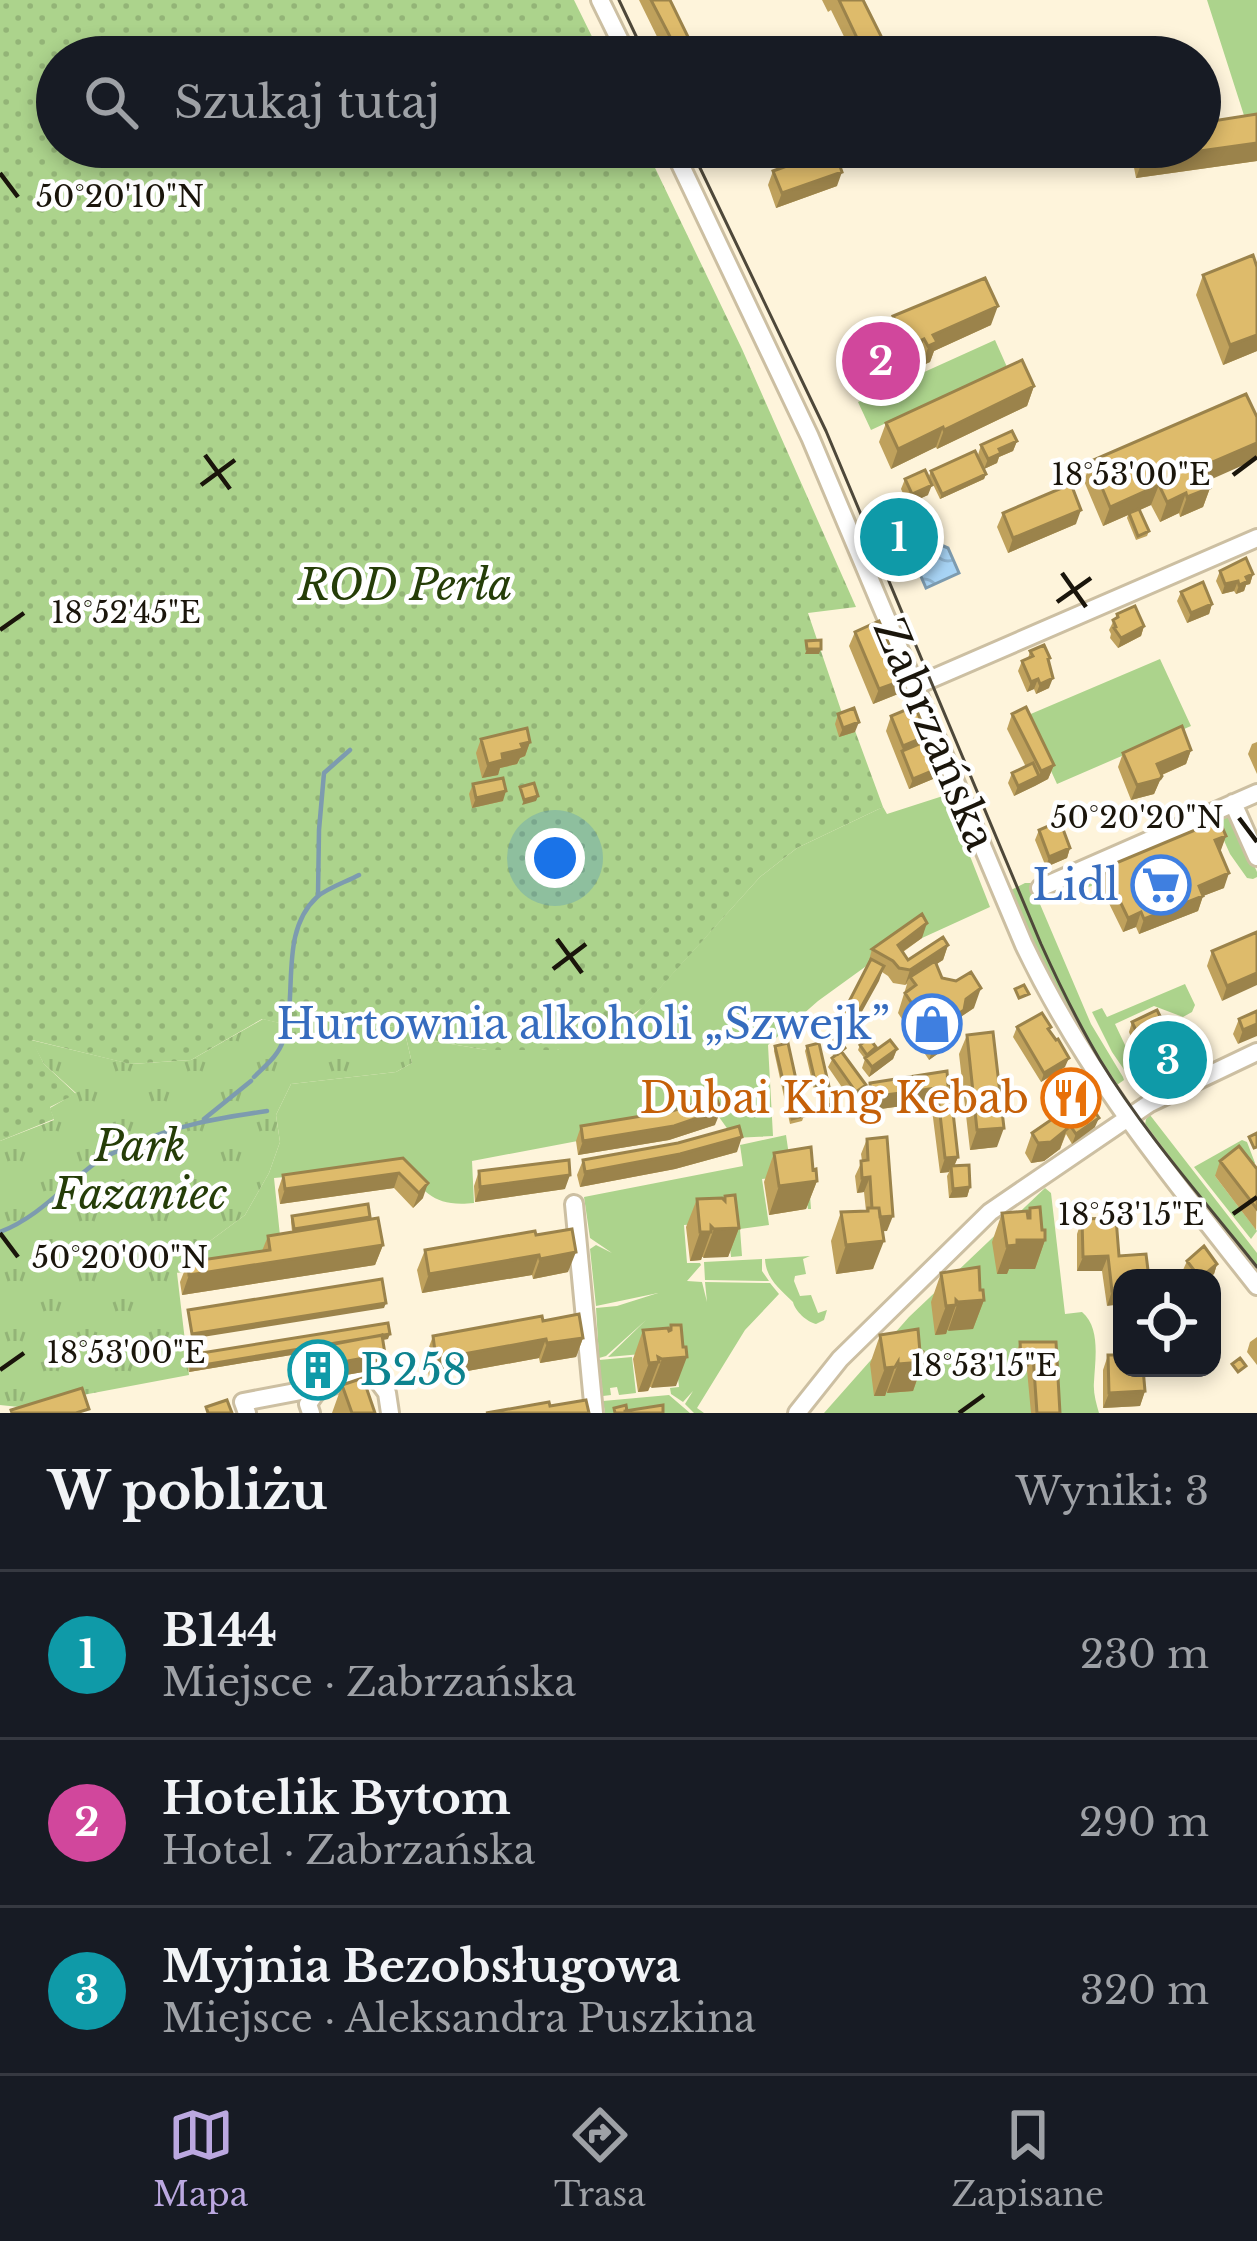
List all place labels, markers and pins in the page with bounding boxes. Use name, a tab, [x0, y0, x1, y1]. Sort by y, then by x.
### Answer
pin: 2	[842, 316, 920, 406]
pin: 1	[860, 492, 938, 582]
supermarket icon: Lidl	[1130, 854, 1192, 916]
place label: Lidl	[1032, 859, 1119, 911]
shop icon: Hurtownia alkoholi „Szwejk”	[901, 993, 963, 1055]
place label: Hurtownia alkoholi „Szwejk”	[276, 998, 890, 1050]
pin: 3	[1129, 1015, 1207, 1105]
restaurant icon: Dubai King Kebab	[1040, 1067, 1102, 1129]
place label: Dubai King Kebab	[640, 1072, 1029, 1124]
building icon: B258	[287, 1339, 349, 1401]
place label: B258	[360, 1344, 467, 1396]

